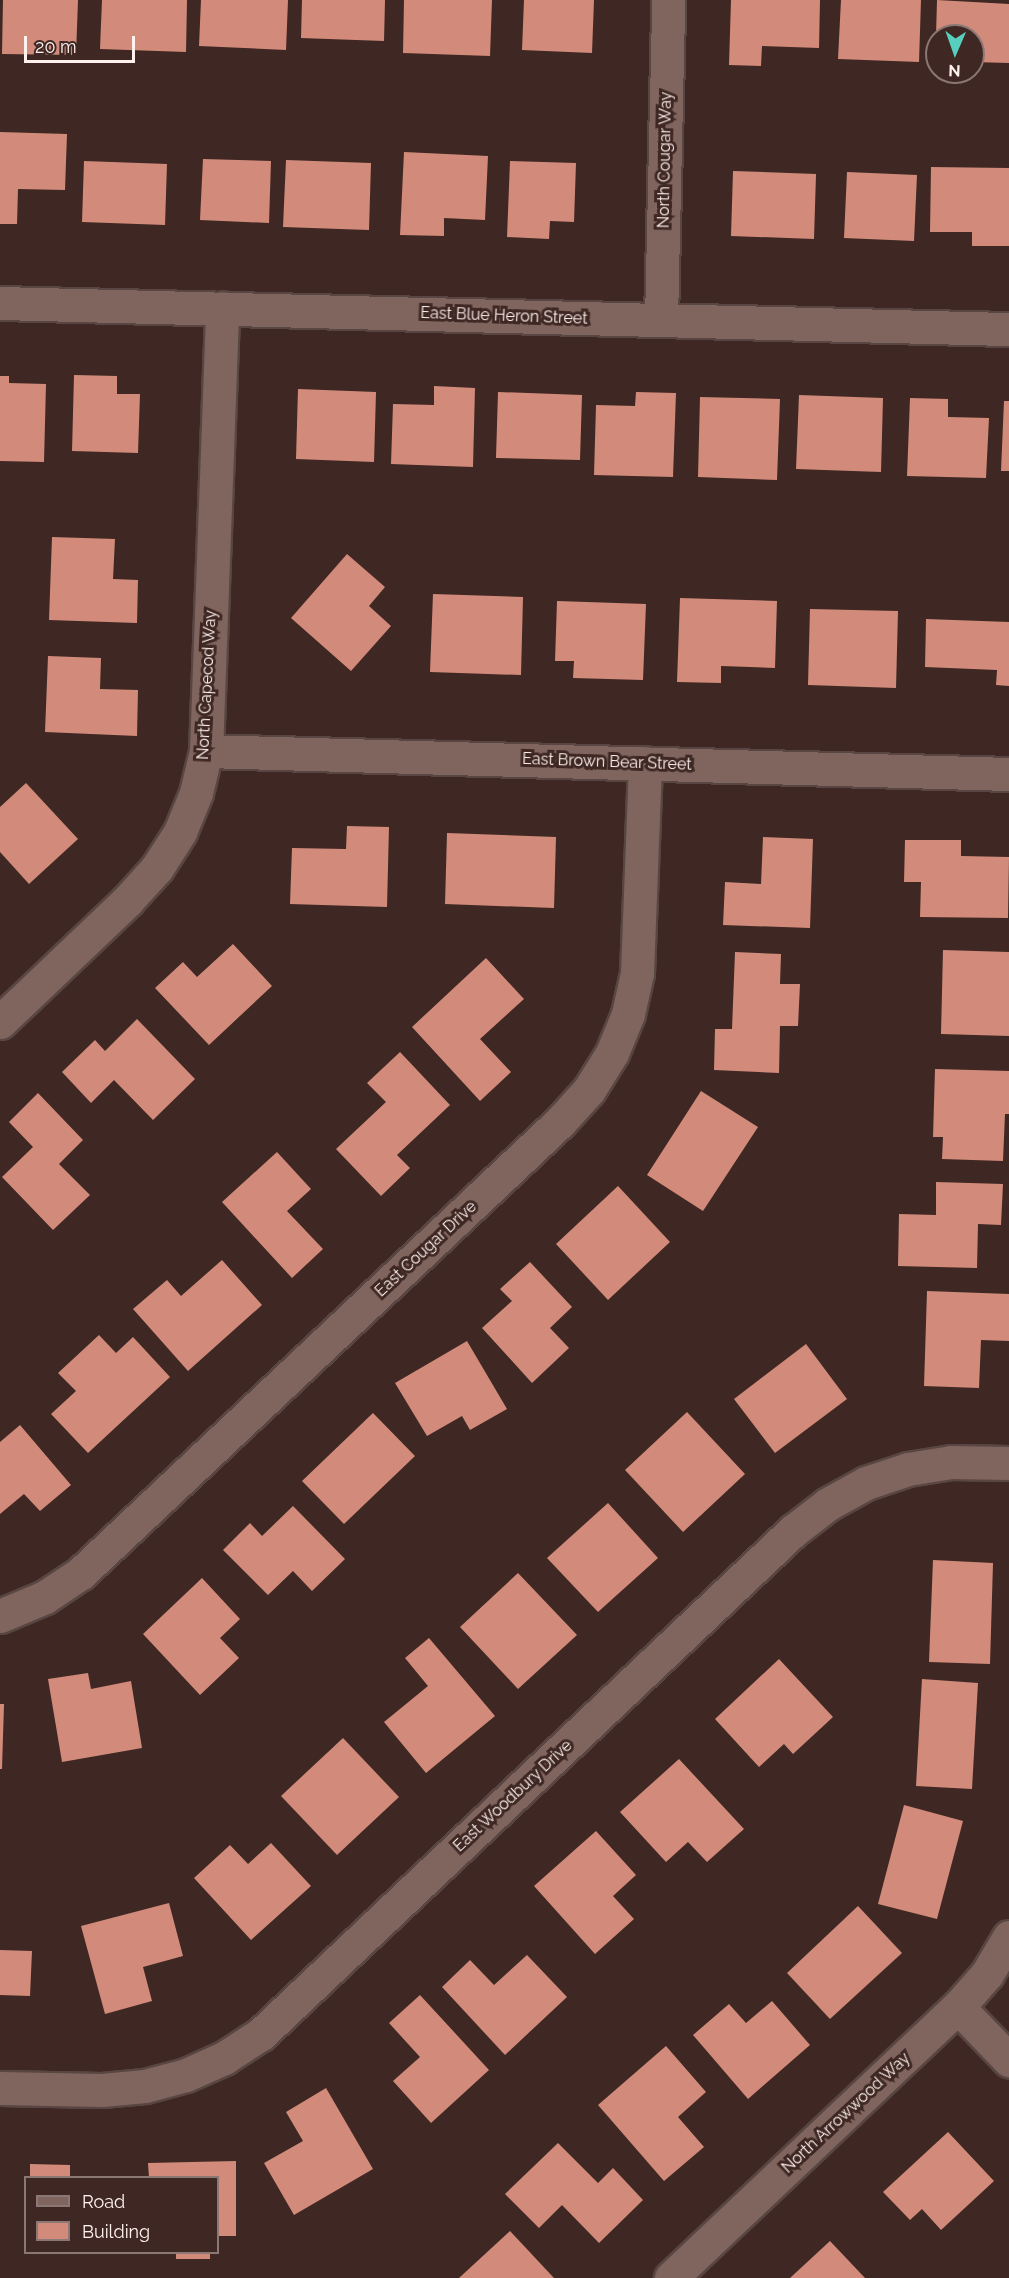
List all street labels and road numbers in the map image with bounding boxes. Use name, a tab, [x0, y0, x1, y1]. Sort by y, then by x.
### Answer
street label: North Cougar Way	[654, 91, 676, 229]
street label: East Blue Heron Street	[420, 303, 588, 329]
street label: North Capecod Way	[193, 609, 221, 761]
street label: East Brown Bear Street	[522, 749, 692, 775]
street label: East Cougar Drive	[371, 1197, 481, 1301]
street label: East Woodbury Drive	[449, 1736, 577, 1856]
street label: North Arrowwood Way	[778, 2048, 914, 2178]

